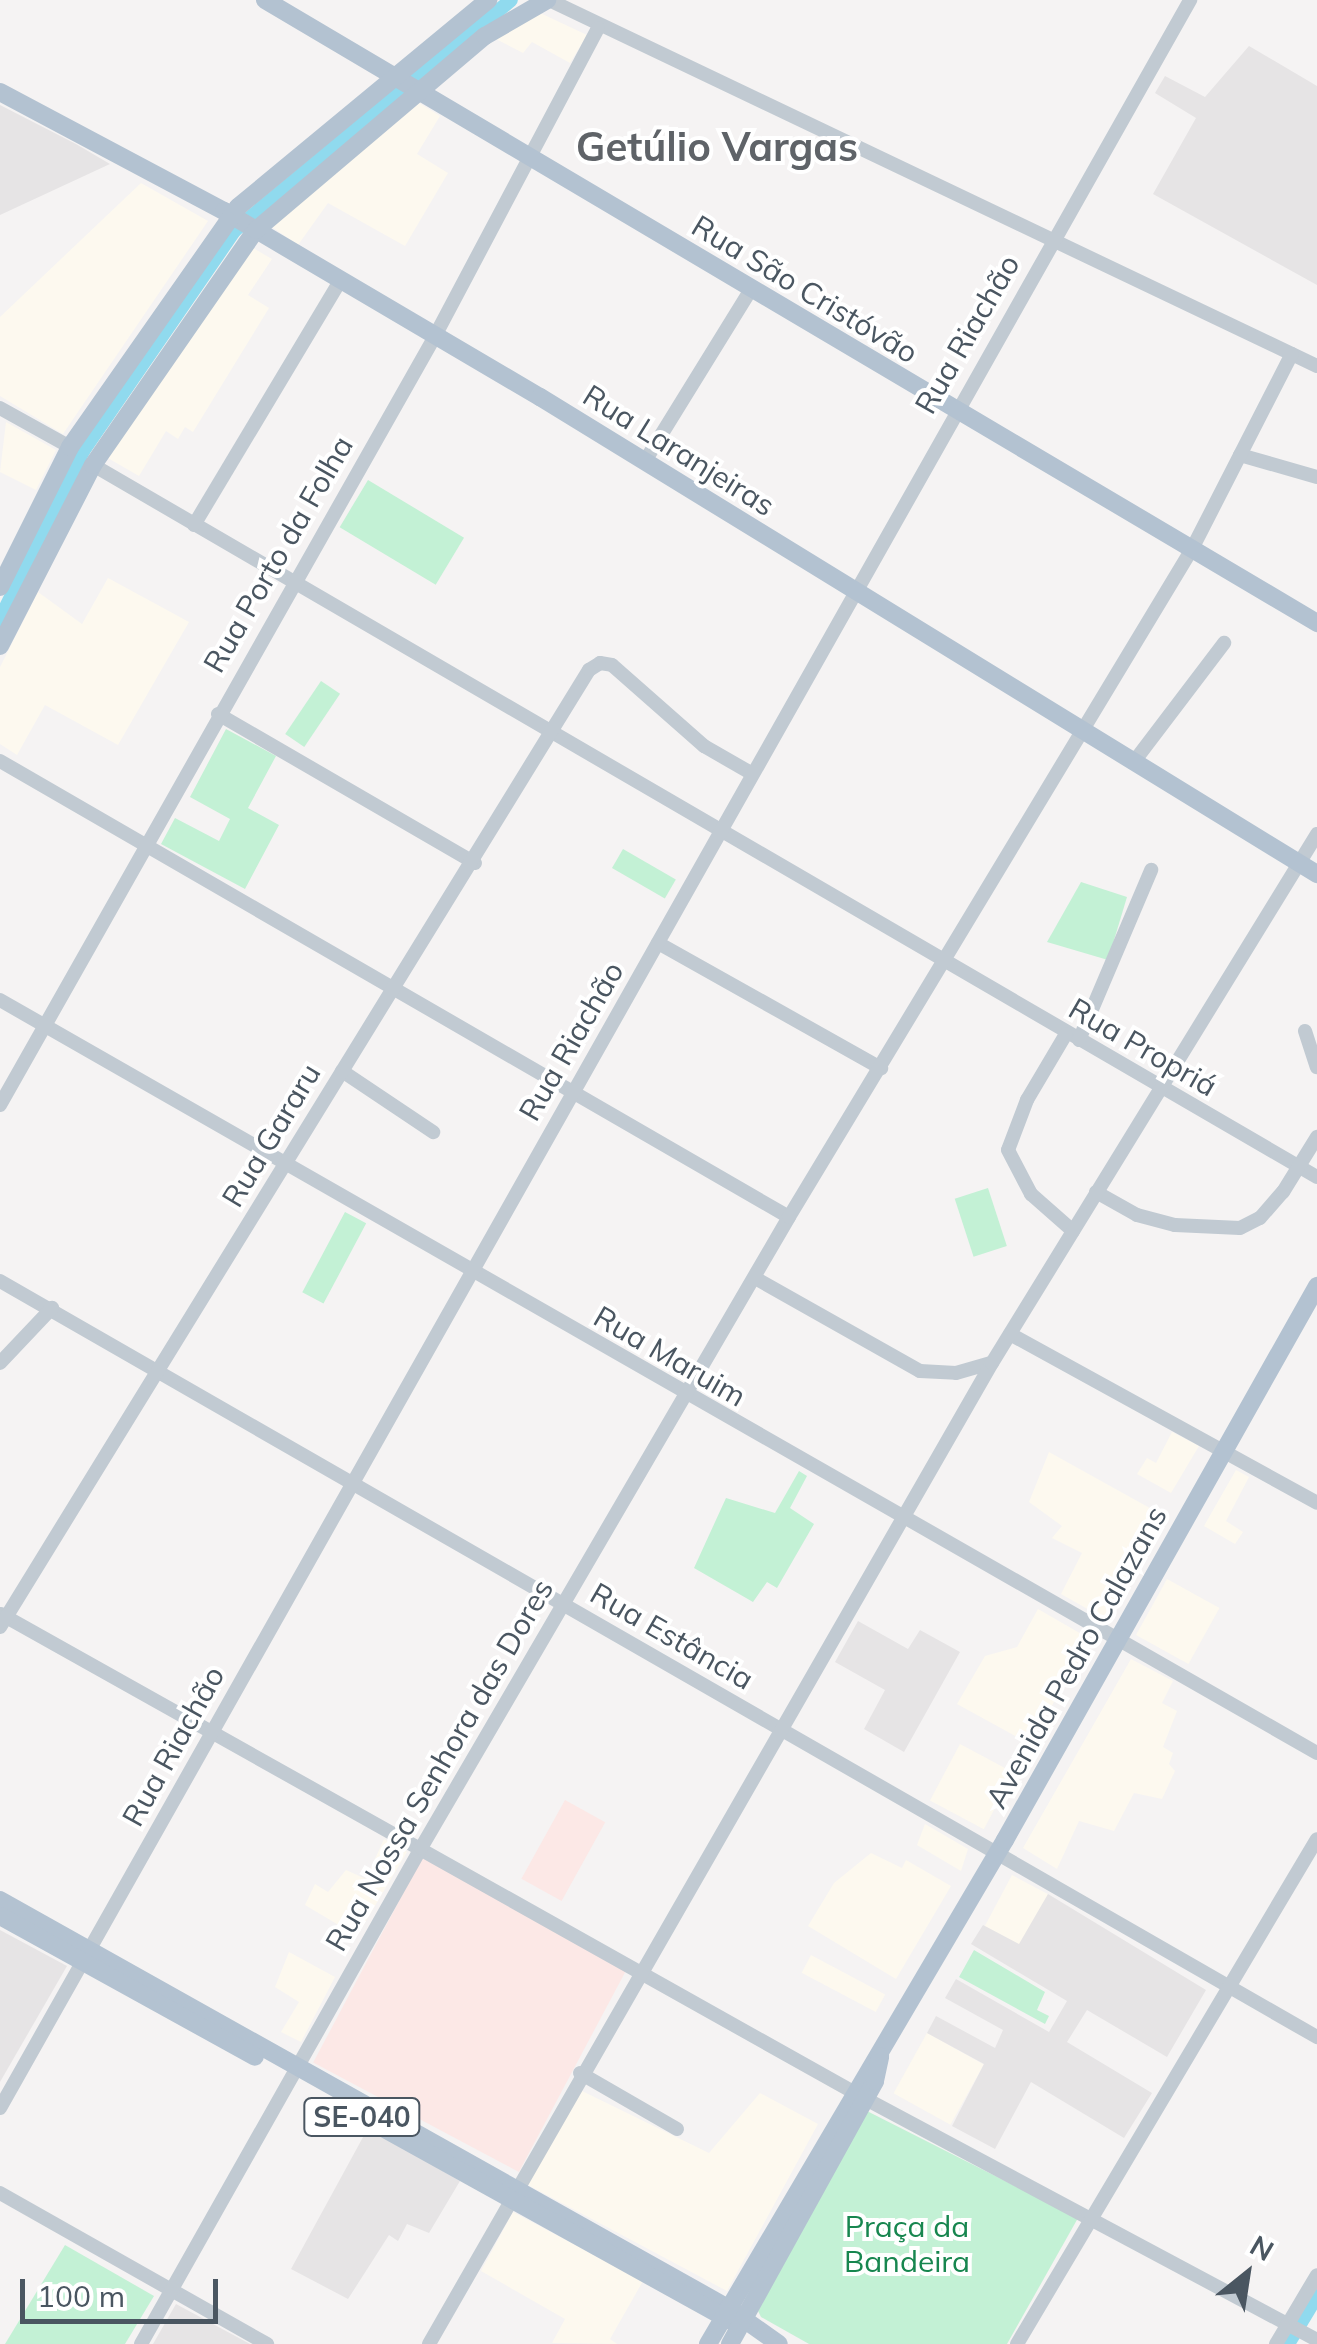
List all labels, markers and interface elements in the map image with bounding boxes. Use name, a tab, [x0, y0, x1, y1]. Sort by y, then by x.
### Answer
district label: Getúlio Vargas	[576, 122, 858, 170]
street label: Rua São Cristóvão	[686, 207, 924, 371]
street label: Rua Riachão	[907, 248, 1027, 420]
street label: Rua Laranjeiras	[577, 377, 781, 523]
street label: Rua Porto da Folha	[196, 429, 360, 679]
street label: Rua Riachão	[511, 955, 631, 1127]
street label: Rua Propriá	[1063, 990, 1223, 1104]
street label: Rua Gararu	[214, 1057, 328, 1213]
street label: Rua Maruim	[588, 1298, 752, 1414]
street label: Avenida Pedro Calazans	[978, 1500, 1174, 1814]
street label: Rua Nossa Senhora das Dores	[318, 1573, 560, 1957]
street label: Rua Estância	[584, 1575, 760, 1697]
street label: Rua Riachão	[114, 1660, 232, 1832]
road number: SE-040	[302, 2094, 422, 2140]
park label: Praça da Bandeira	[844, 2208, 970, 2278]
north arrow	[1197, 2224, 1297, 2324]
text: N	[1244, 2227, 1280, 2268]
scale bar	[25, 2259, 222, 2321]
text: 100 m	[37, 2277, 125, 2315]

